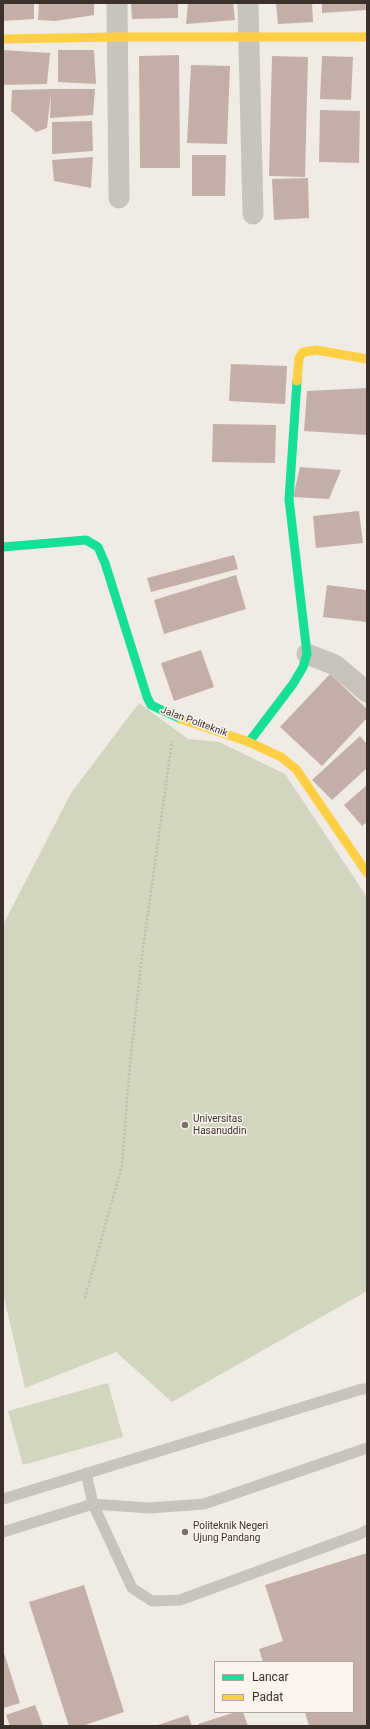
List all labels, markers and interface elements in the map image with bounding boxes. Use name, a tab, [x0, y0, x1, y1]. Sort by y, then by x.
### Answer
street label: Jalan Politeknik	[159, 704, 229, 740]
place label: Universitas Hasanuddin	[193, 1113, 246, 1136]
marker: Universitas Hasanuddin	[180, 1120, 190, 1130]
place label: Politeknik Negeri Ujung Pandang	[193, 1520, 268, 1544]
marker: Politeknik Negeri Ujung Pandang	[180, 1527, 190, 1537]
legend	[214, 1661, 354, 1713]
text: Lancar	[252, 1670, 289, 1684]
text: Padat	[252, 1690, 283, 1704]

